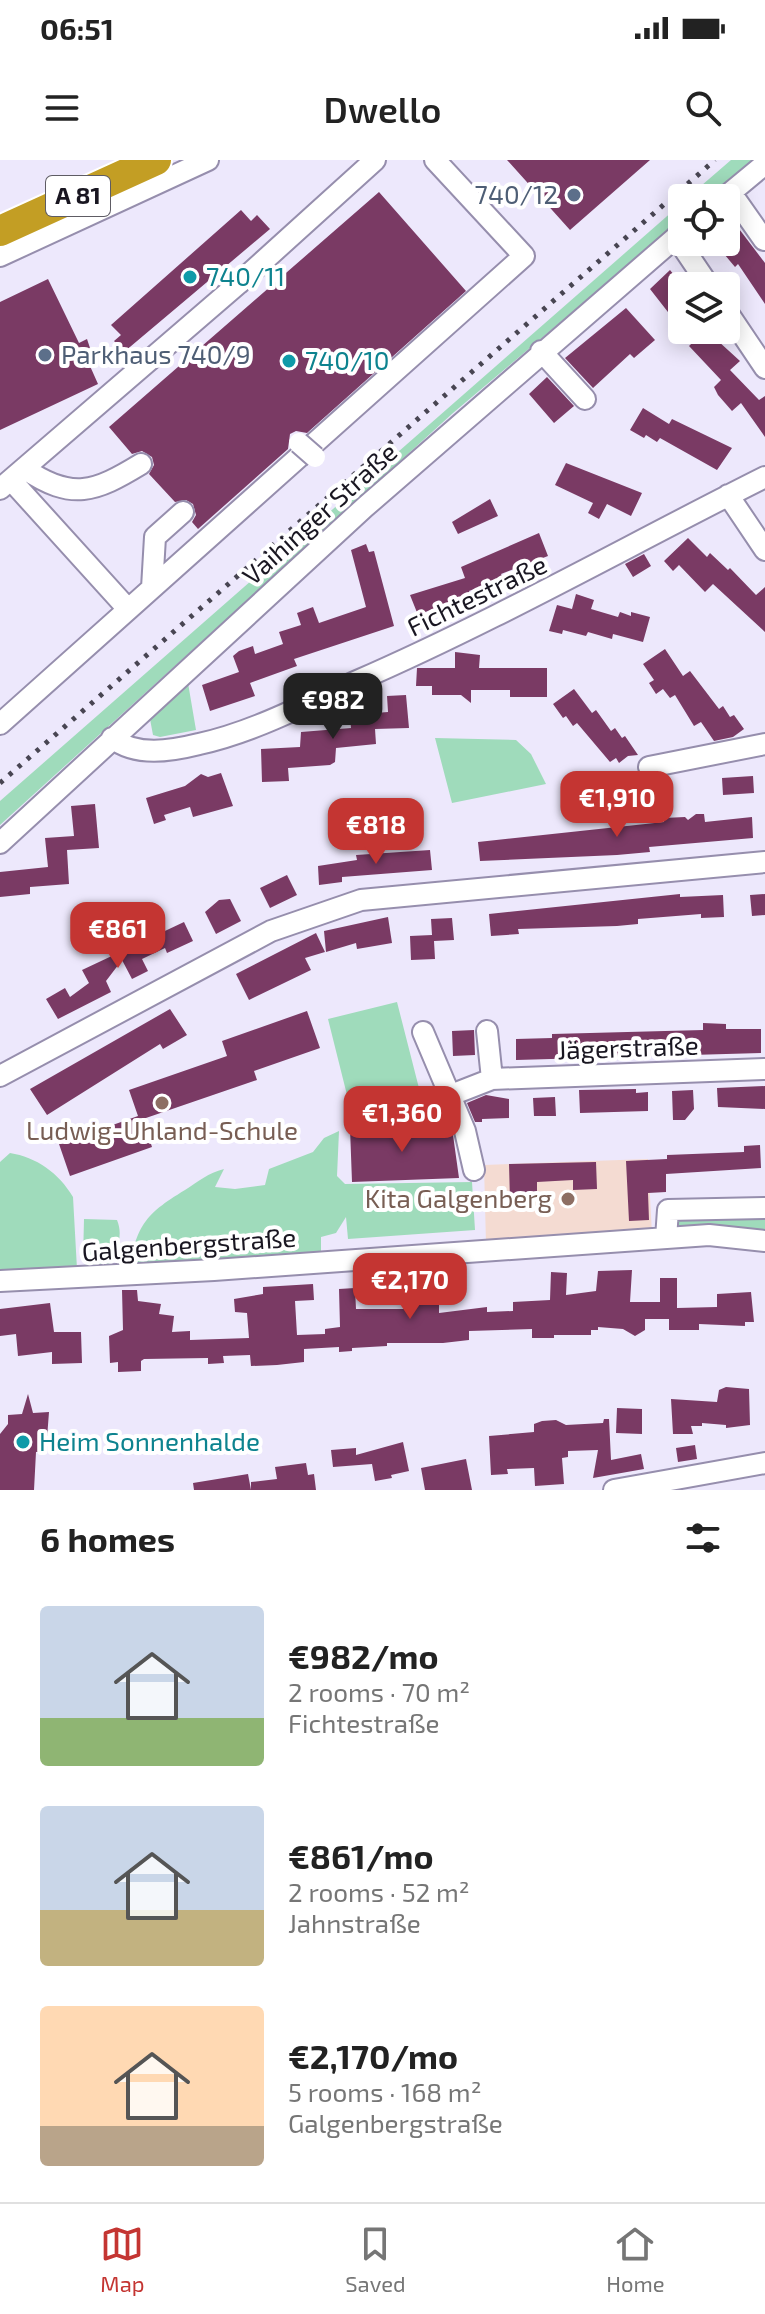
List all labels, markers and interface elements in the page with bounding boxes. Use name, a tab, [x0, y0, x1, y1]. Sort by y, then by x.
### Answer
text: 06:51	[40, 10, 114, 46]
icon: menu	[40, 86, 84, 130]
icon: search	[681, 86, 725, 130]
text: Dwello	[324, 87, 441, 130]
road number: A 81	[46, 176, 110, 216]
place label: 740/12	[475, 178, 558, 209]
map controls	[668, 184, 740, 344]
button: locate	[668, 184, 740, 256]
marker: 740/12	[565, 186, 583, 204]
place label: 740/11	[206, 260, 285, 291]
marker: 740/11	[181, 268, 199, 286]
button: layers	[668, 272, 740, 344]
place label: Parkhaus 740/9	[61, 338, 251, 369]
place label: 740/10	[305, 344, 389, 375]
marker: Parkhaus 740/9	[36, 346, 54, 364]
marker: 740/10	[280, 352, 298, 370]
street label: Vaihinger Straße	[235, 435, 403, 590]
street label: Fichtestraße	[401, 548, 551, 642]
pin: €982	[286, 673, 380, 741]
text: €982	[301, 683, 365, 714]
pin: €1,910	[552, 771, 682, 839]
text: €1,910	[578, 781, 656, 812]
pin: €818	[329, 798, 423, 866]
text: €818	[346, 808, 406, 839]
pin: €861	[71, 902, 165, 970]
text: €861	[88, 912, 148, 943]
street label: Jägerstraße	[557, 1029, 699, 1064]
pin: €1,360	[337, 1086, 467, 1154]
marker: Ludwig-Uhland-Schule	[153, 1094, 171, 1112]
text: €1,360	[362, 1096, 442, 1127]
place label: Ludwig-Uhland-Schule	[26, 1114, 298, 1145]
place label: Kita Galgenberg	[365, 1182, 552, 1213]
marker: Kita Galgenberg	[559, 1190, 577, 1208]
street label: Galgenbergstraße	[81, 1221, 297, 1266]
pin: €2,170	[345, 1253, 475, 1321]
text: €2,170	[371, 1263, 449, 1294]
place label: Heim Sonnenhalde	[39, 1425, 260, 1456]
marker: Heim Sonnenhalde	[14, 1433, 32, 1451]
icon: filters	[681, 1516, 725, 1560]
text: 6 homes	[40, 1518, 175, 1559]
text: €982/mo	[288, 1635, 439, 1676]
icon: home	[104, 1638, 200, 1734]
text: 2 rooms · 70 m²	[288, 1676, 470, 1707]
text: Fichtestraße	[288, 1707, 439, 1738]
text: €861/mo	[288, 1835, 433, 1876]
icon: home	[104, 1838, 200, 1934]
text: 2 rooms · 52 m²	[288, 1876, 470, 1907]
text: Jahnstraße	[288, 1907, 421, 1938]
text: €2,170/mo	[288, 2035, 458, 2076]
icon: home	[104, 2038, 200, 2134]
text: 5 rooms · 168 m²	[288, 2076, 481, 2107]
text: Galgenbergstraße	[288, 2107, 503, 2138]
tab: Map	[100, 2222, 145, 2296]
tab: Saved	[345, 2222, 406, 2296]
tab: Home	[606, 2222, 665, 2296]

